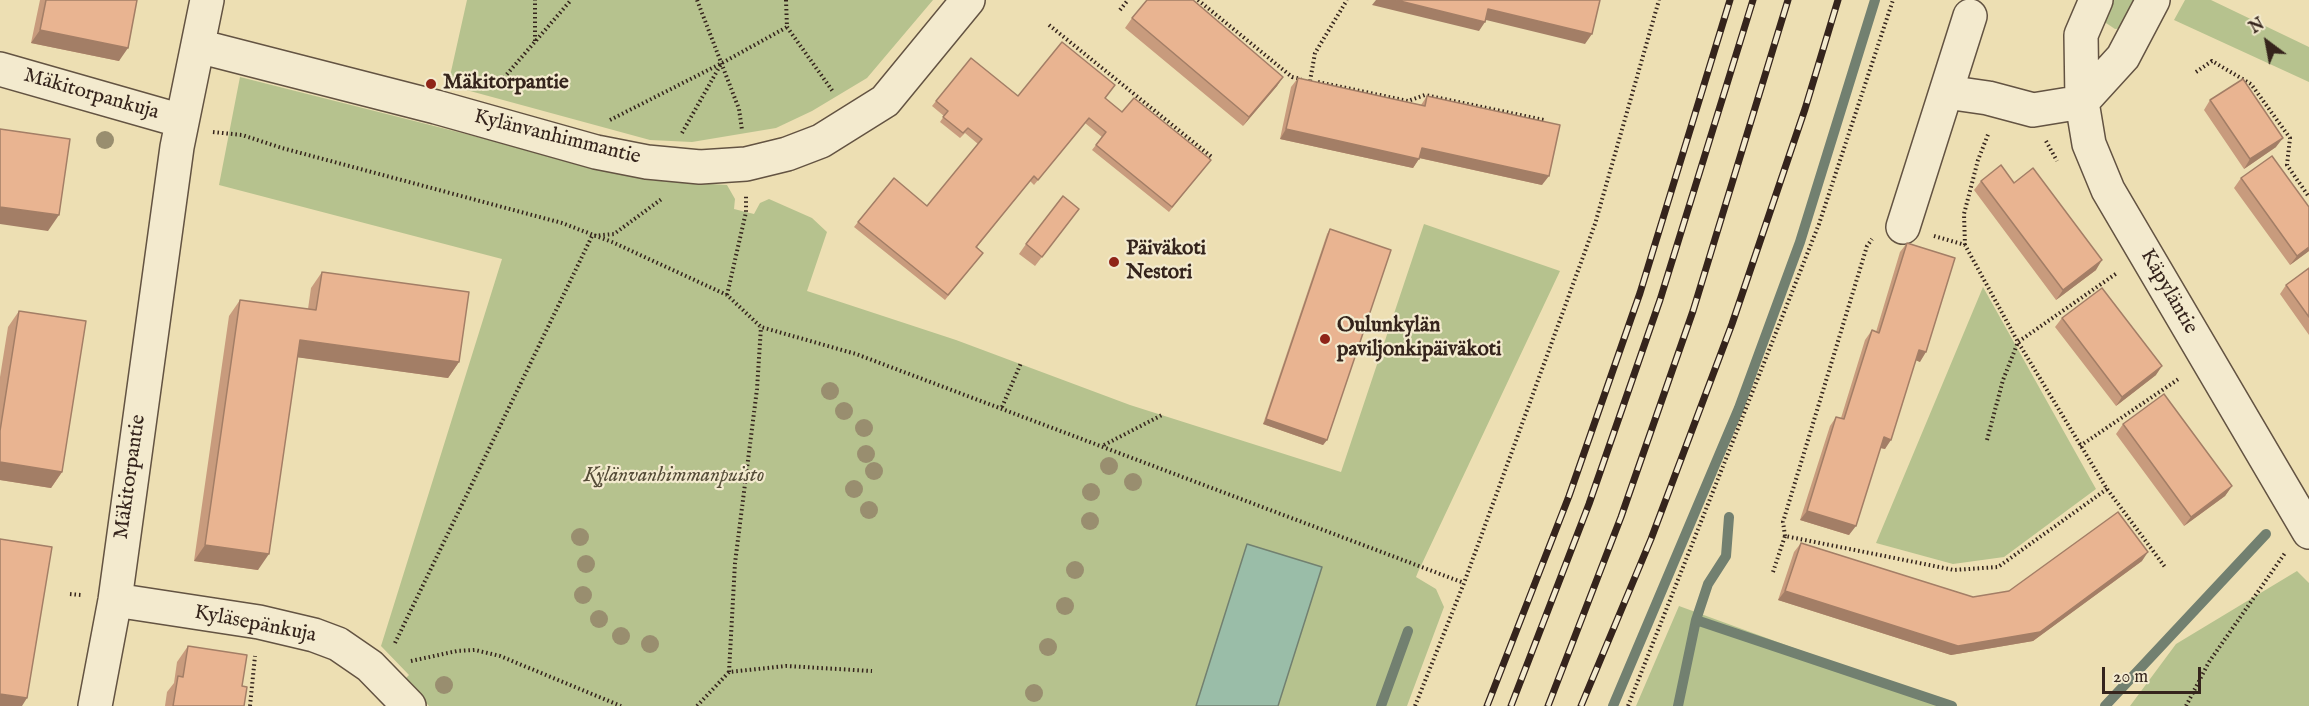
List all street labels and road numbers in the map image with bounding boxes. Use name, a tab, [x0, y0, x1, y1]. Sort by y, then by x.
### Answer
street label: Mäkitorpankuja	[20, 64, 162, 126]
street label: Kylänvanhimmantie	[471, 105, 643, 171]
street label: Käpyläntie	[2134, 245, 2202, 339]
street label: Mäkitorpantie	[110, 413, 152, 541]
street label: Kyläsepänkuja	[192, 601, 318, 649]

